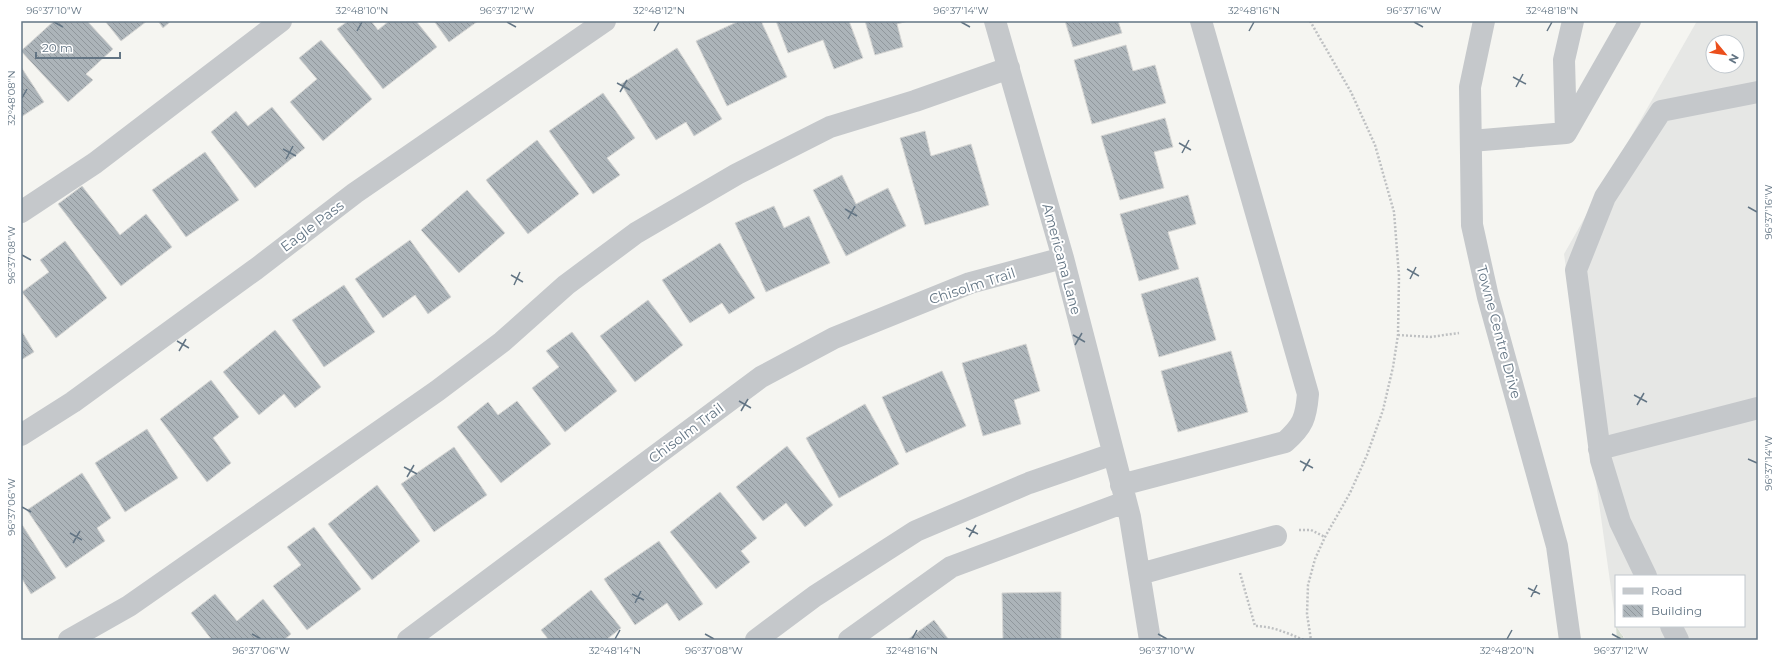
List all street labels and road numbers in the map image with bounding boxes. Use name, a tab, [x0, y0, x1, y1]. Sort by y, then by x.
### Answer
street label: Eagle Pass	[277, 196, 347, 256]
street label: Americana Lane	[1038, 201, 1086, 317]
street label: Towne Centre Drive	[1473, 263, 1525, 401]
street label: Chisolm Trail	[927, 264, 1017, 308]
street label: Chisolm Trail	[645, 399, 727, 467]

